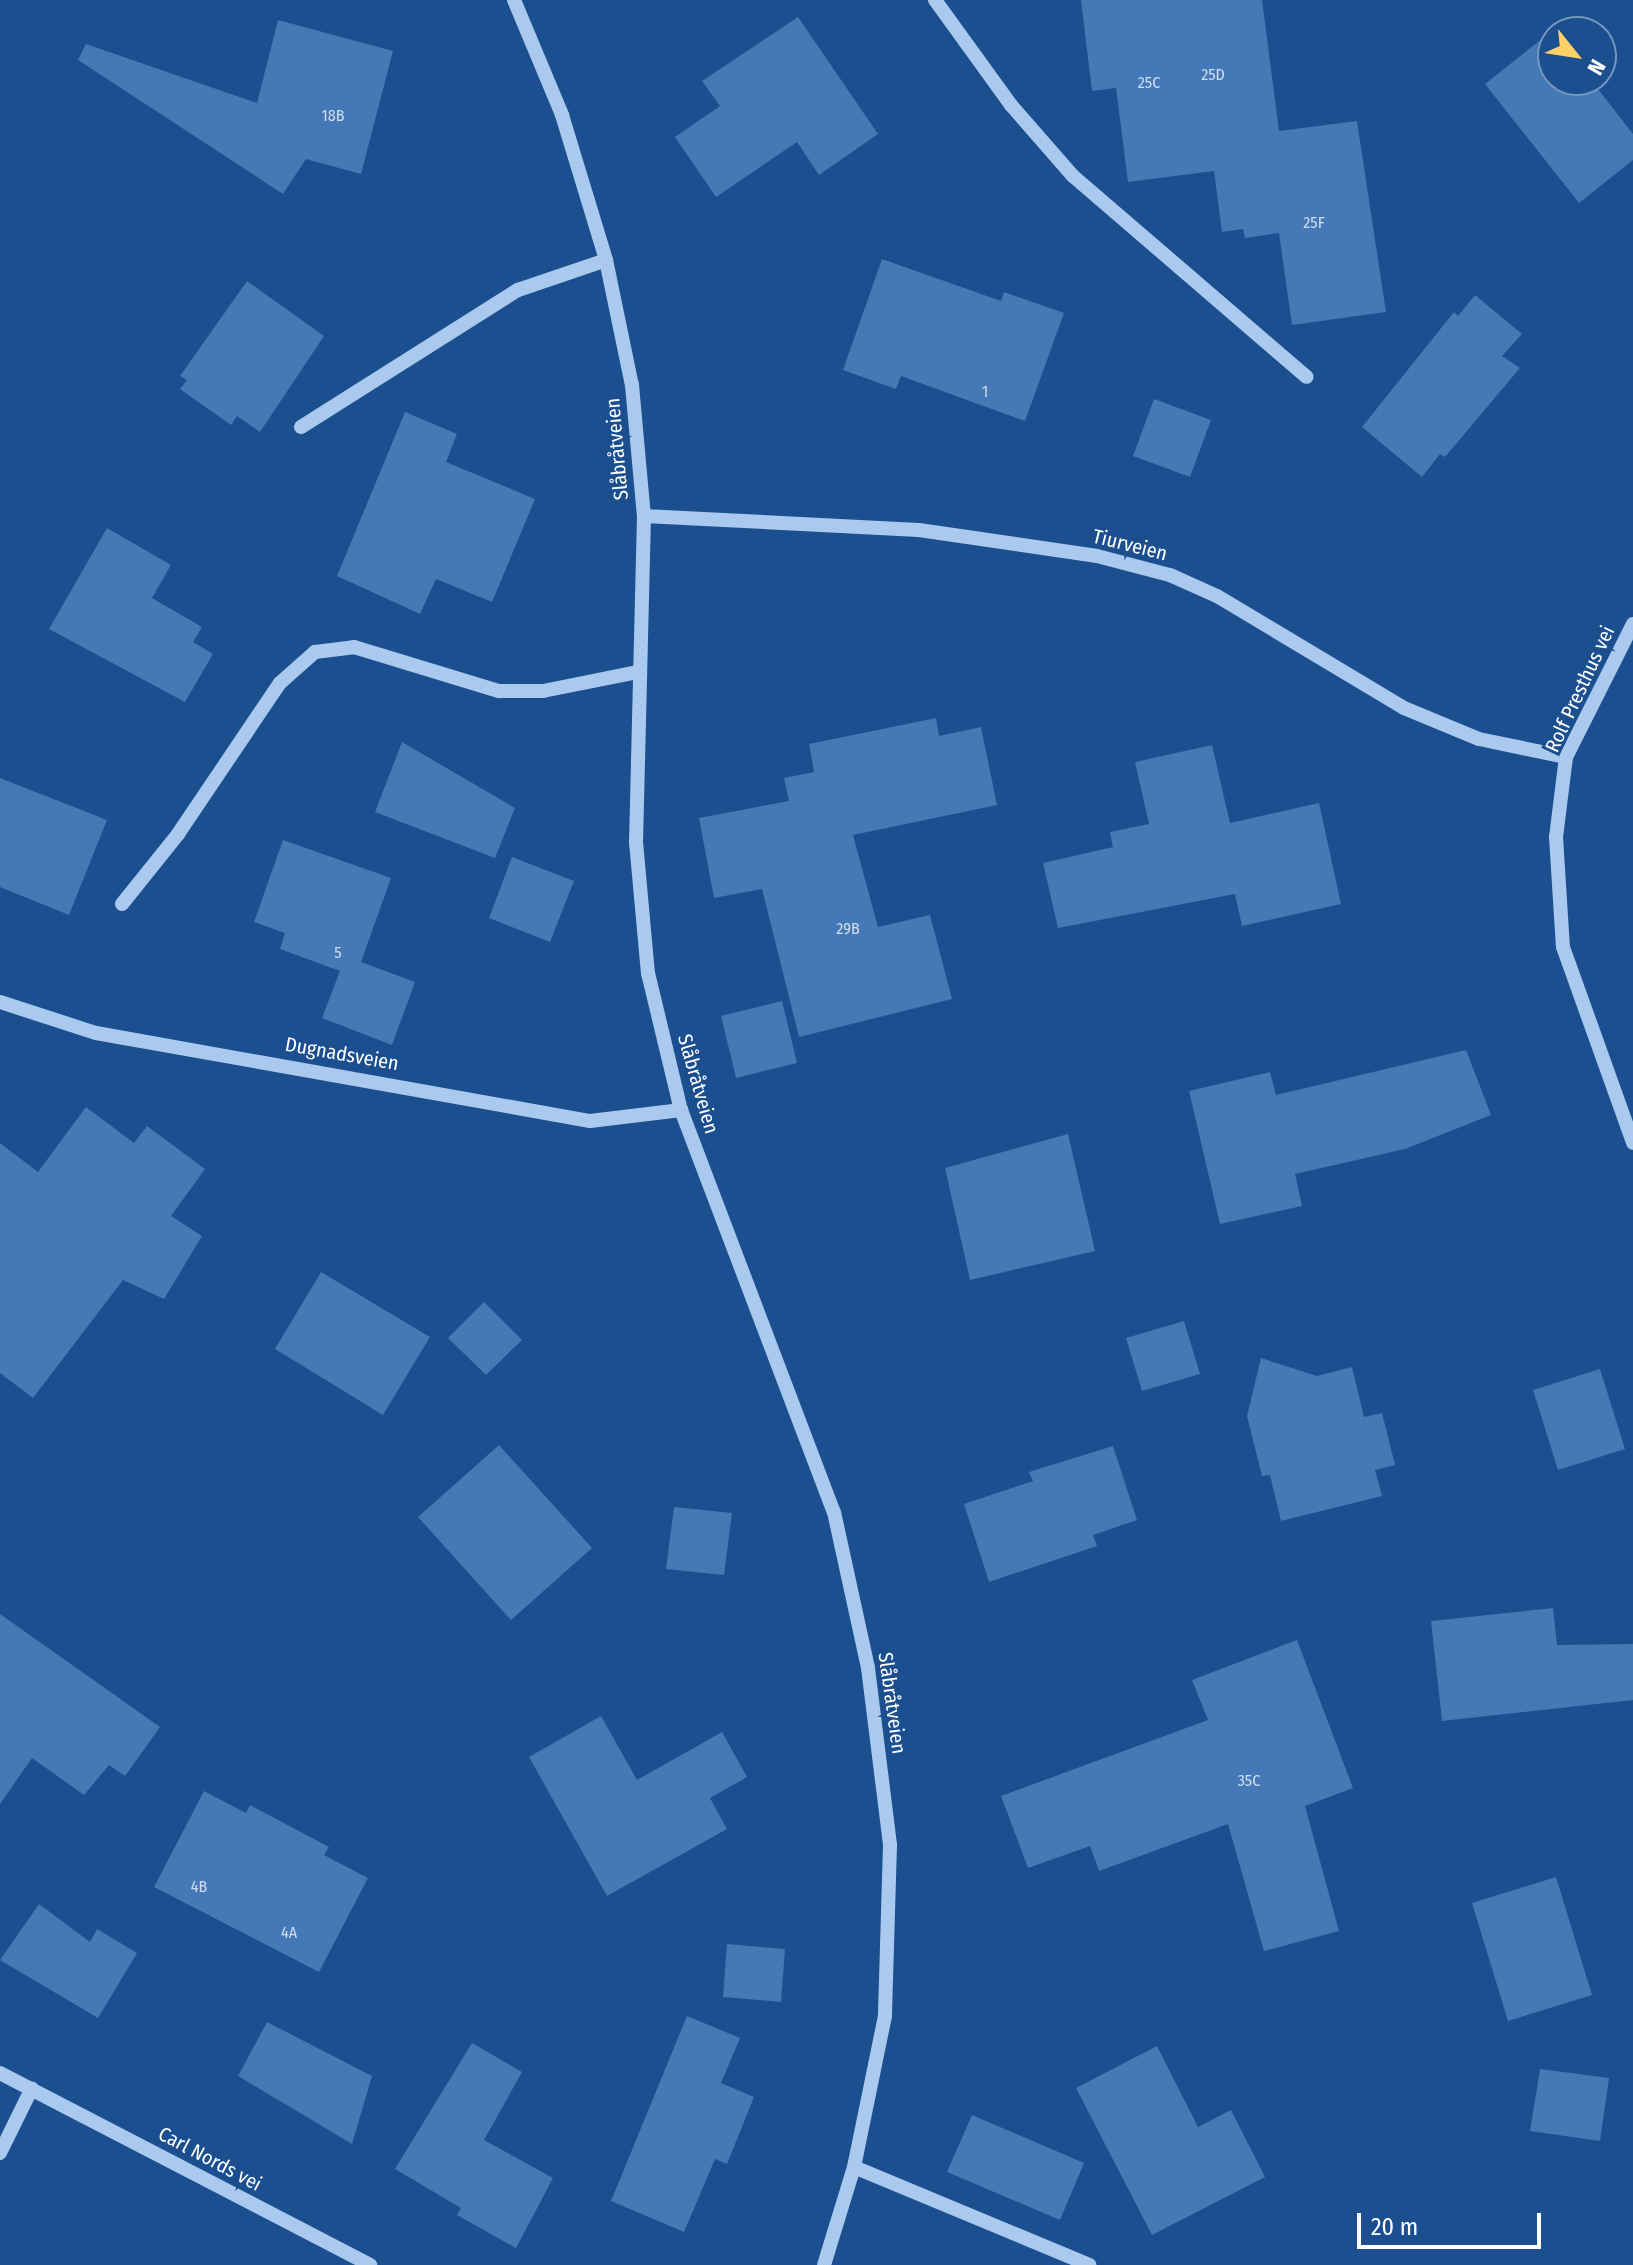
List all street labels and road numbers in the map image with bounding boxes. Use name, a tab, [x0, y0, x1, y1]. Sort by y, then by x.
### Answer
street label: Slåbråtveien	[601, 397, 633, 501]
street label: Tiurveien	[1090, 524, 1170, 566]
street label: Rolf Presthus vei	[1540, 622, 1620, 756]
street label: Dugnadsveien	[283, 1032, 401, 1076]
street label: Slåbråtveien	[672, 1032, 724, 1136]
street label: Slåbråtveien	[873, 1651, 911, 1755]
street label: Carl Nords vei	[154, 2122, 266, 2196]

